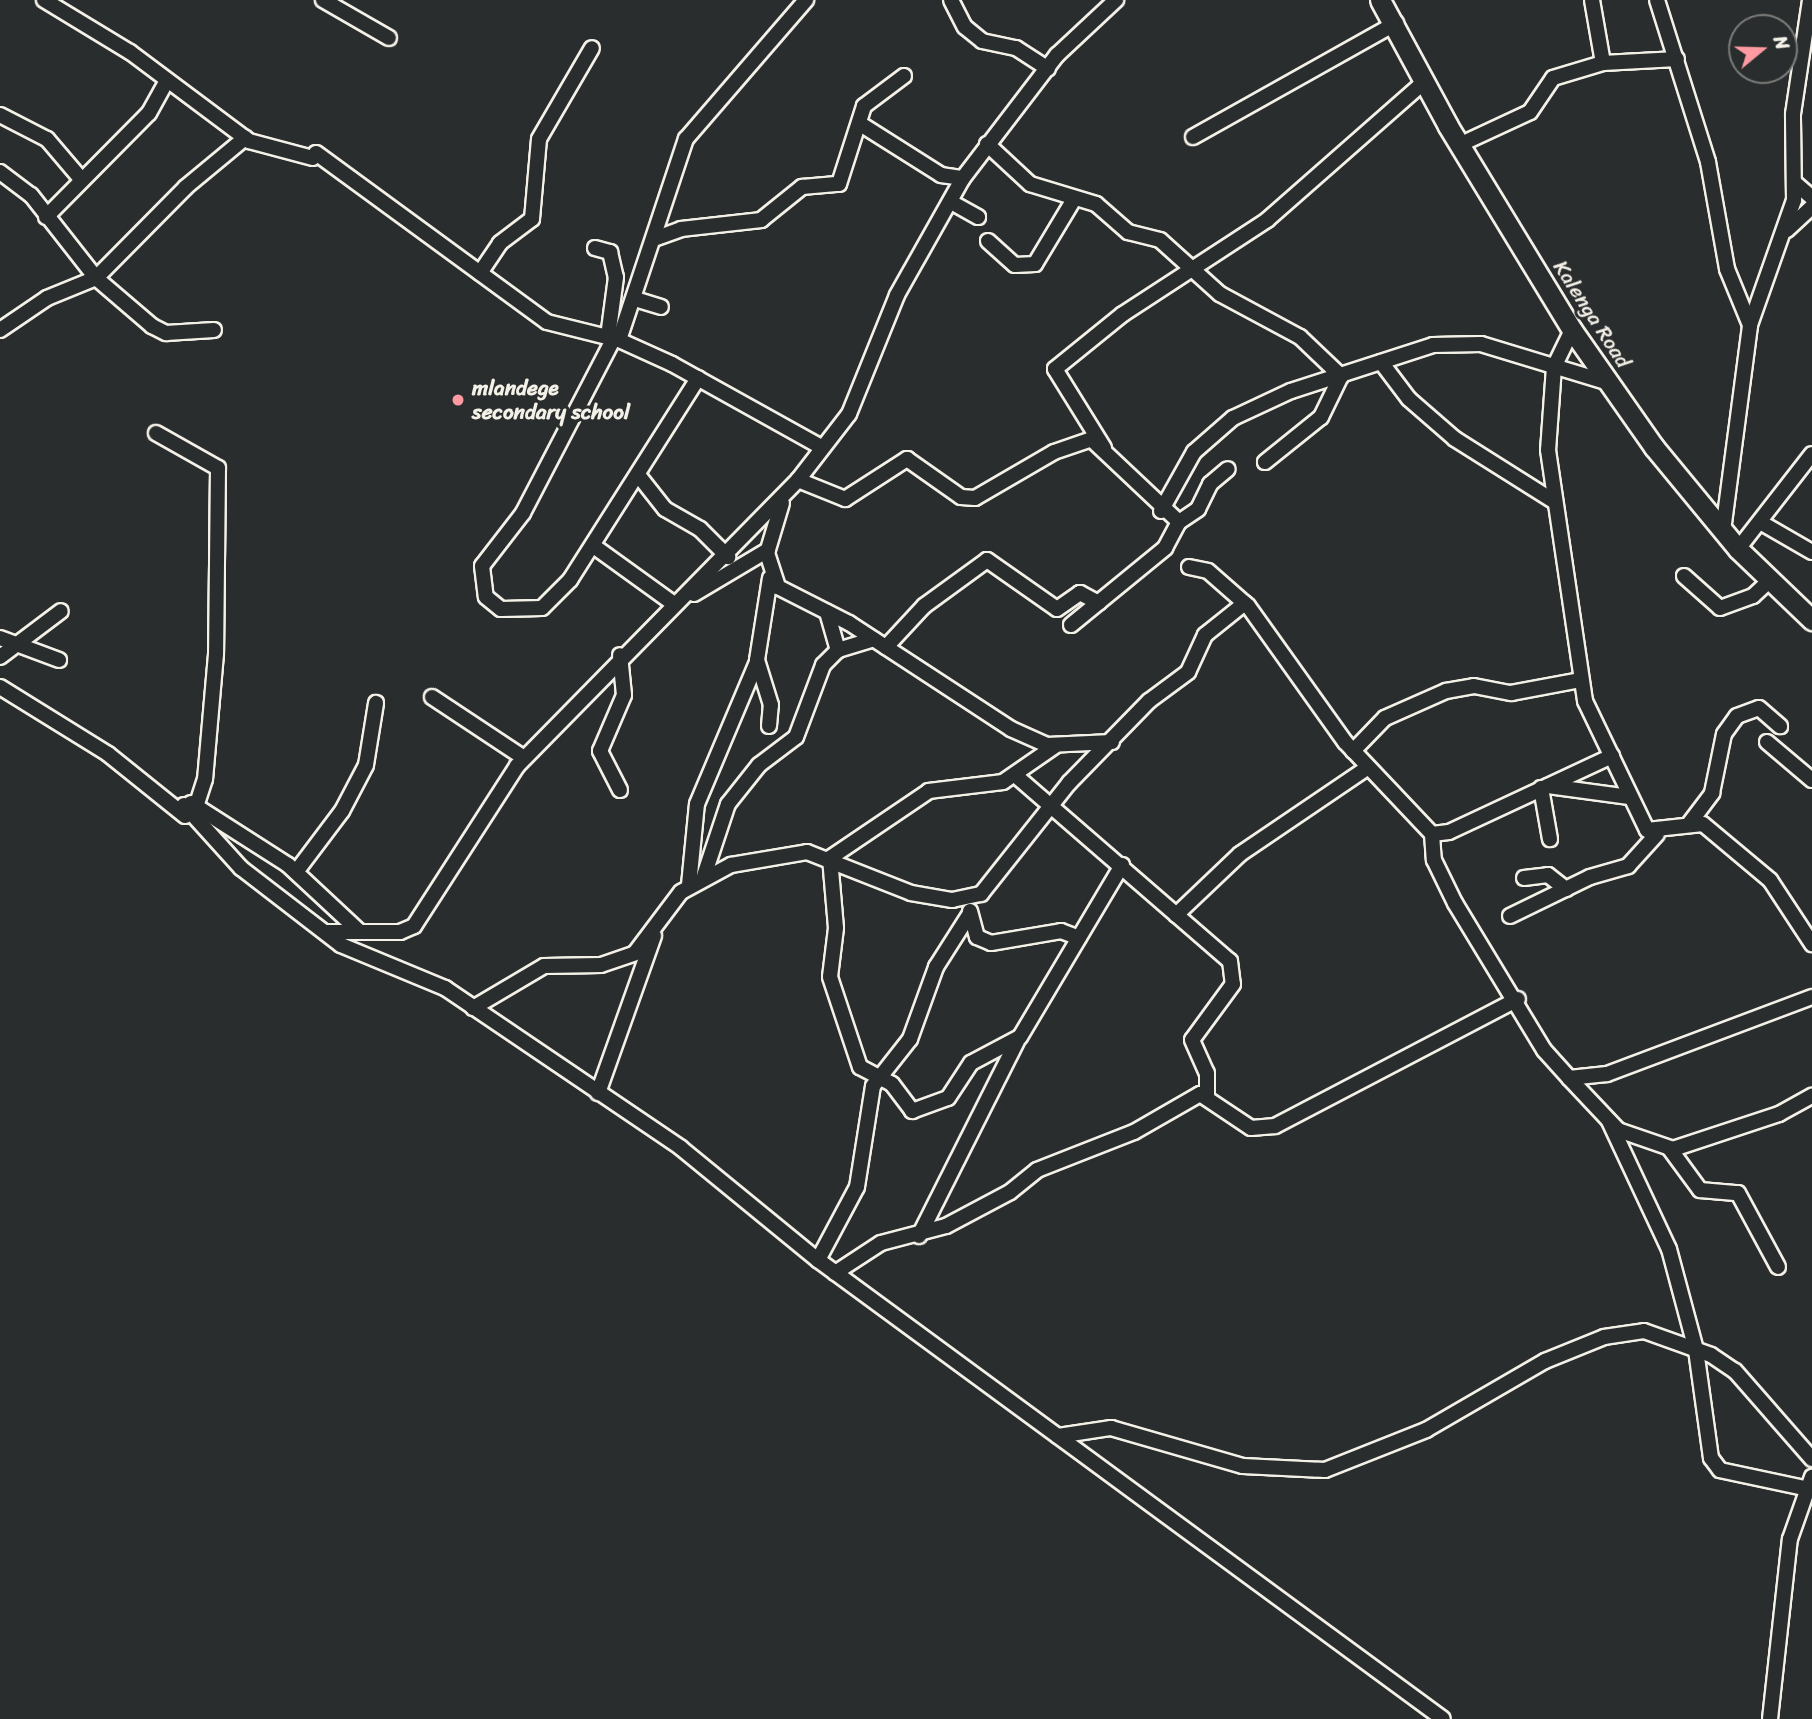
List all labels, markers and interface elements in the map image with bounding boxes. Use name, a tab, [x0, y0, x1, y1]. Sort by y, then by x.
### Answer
north arrow	[1728, 14, 1798, 84]
text: N	[1764, 31, 1799, 54]
street label: Kalenga Road	[1548, 256, 1636, 372]
place label: mlandege secondary school	[472, 375, 630, 425]
marker: mlandege secondary school	[450, 392, 466, 408]

